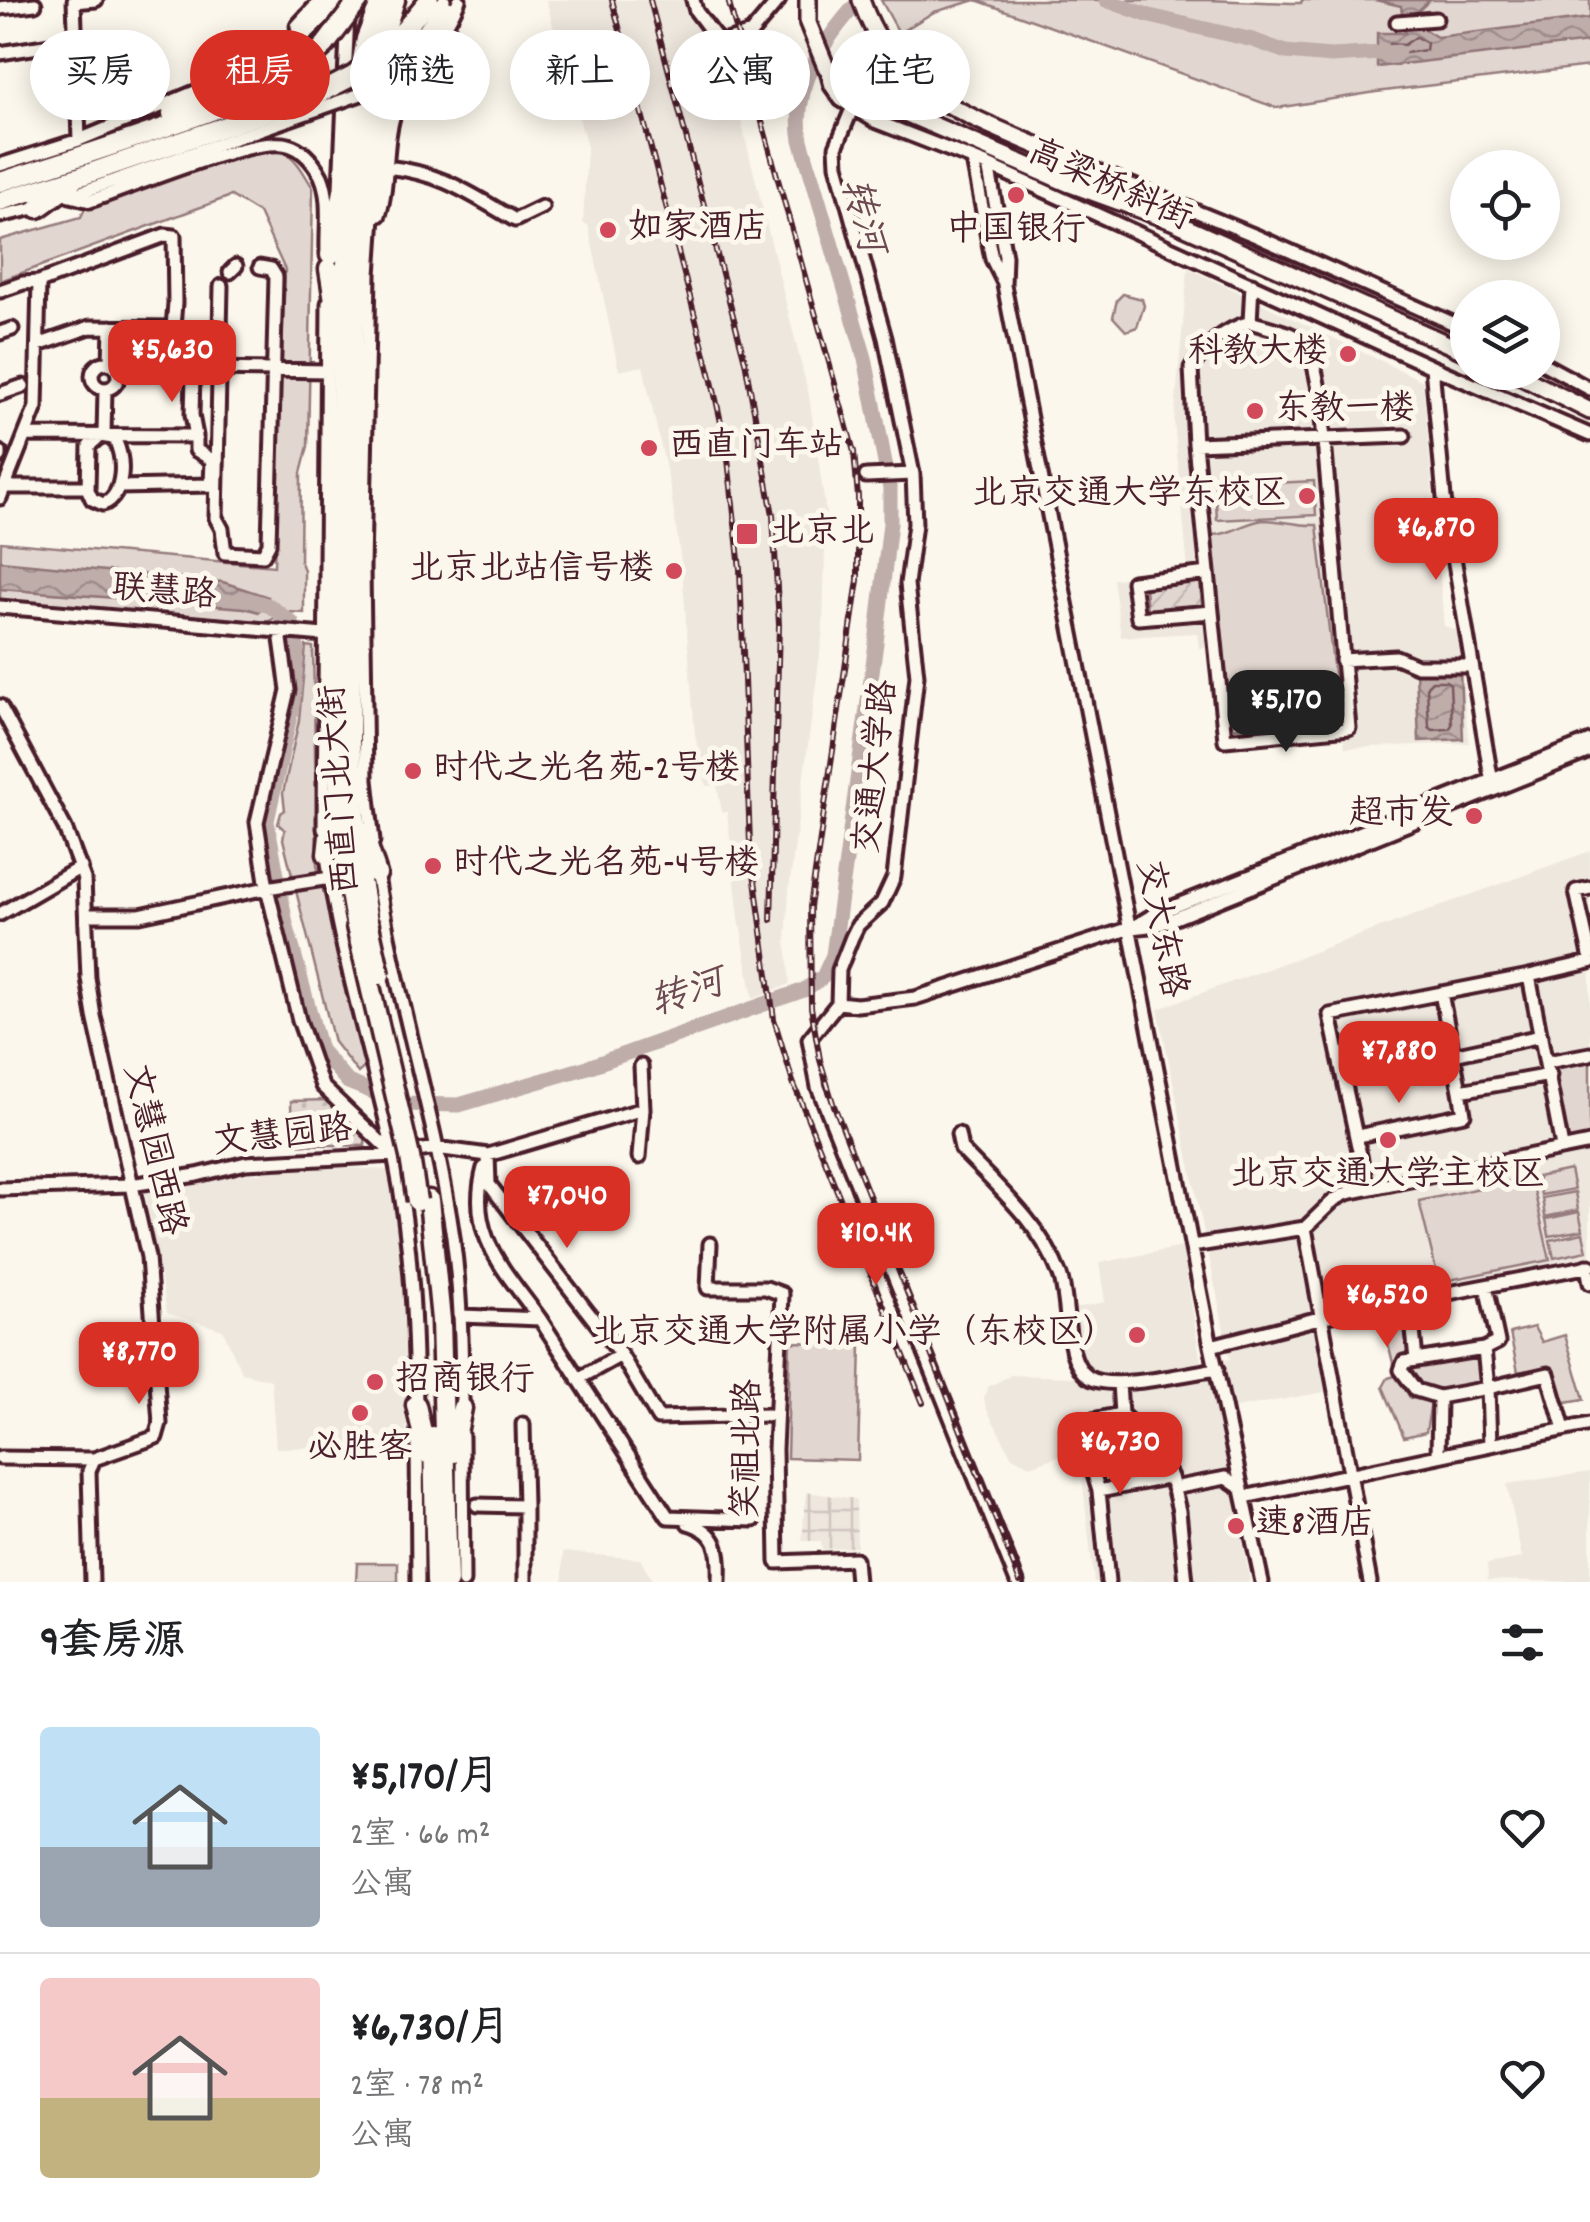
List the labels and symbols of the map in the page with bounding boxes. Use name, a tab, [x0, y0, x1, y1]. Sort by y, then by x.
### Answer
street label: 高梁桥斜街	[1019, 129, 1199, 245]
water label: 转河	[824, 172, 898, 266]
marker: 中国银行	[1005, 184, 1027, 206]
place label: 如家酒店	[628, 205, 768, 255]
place label: 中国银行	[946, 207, 1086, 257]
marker: 如家酒店	[597, 219, 619, 241]
pin: ¥5,630	[91, 320, 253, 405]
place label: 科教大楼	[1188, 329, 1328, 379]
marker: 科教大楼	[1337, 343, 1359, 365]
place label: 东教一楼	[1275, 386, 1415, 436]
marker: 东教一楼	[1244, 400, 1266, 422]
place label: 西直门车站	[669, 423, 844, 473]
marker: 西直门车站	[638, 437, 660, 459]
place label: 北京交通大学东校区	[972, 471, 1287, 521]
marker: 北京交通大学东校区	[1296, 485, 1318, 507]
pin: ¥6,870	[1355, 498, 1517, 583]
place label: 北京北	[770, 509, 875, 559]
marker: 北京北	[734, 521, 760, 547]
place label: 北京北站信号楼	[409, 546, 654, 596]
marker: 北京北站信号楼	[663, 560, 685, 582]
street label: 联慧路	[110, 565, 218, 623]
pin: ¥5,170	[1205, 670, 1367, 755]
street label: 交通大学路	[844, 677, 912, 857]
street label: 西直门北大街	[310, 683, 374, 895]
place label: 时代之光名苑-2号楼	[433, 746, 740, 796]
marker: 时代之光名苑-2号楼	[402, 760, 424, 782]
place label: 超市发	[1349, 791, 1454, 841]
marker: 超市发	[1463, 805, 1485, 827]
place label: 时代之光名苑-4号楼	[453, 841, 760, 891]
marker: 时代之光名苑-4号楼	[422, 855, 444, 877]
street label: 交大东路	[1121, 856, 1197, 1002]
water label: 转河	[643, 955, 738, 1033]
pin: ¥7,880	[1318, 1021, 1480, 1106]
street label: 文慧园西路	[108, 1059, 196, 1241]
street label: 文慧园路	[211, 1106, 355, 1170]
marker: 北京交通大学主校区	[1377, 1129, 1399, 1151]
place label: 北京交通大学主校区	[1230, 1152, 1546, 1202]
pin: ¥7,040	[486, 1166, 648, 1251]
pin: ¥10.4K	[795, 1203, 957, 1288]
pin: ¥6,520	[1306, 1265, 1468, 1350]
place label: 北京交通大学附属小学（东校区）	[592, 1310, 1117, 1360]
pin: ¥8,770	[58, 1322, 220, 1407]
marker: 北京交通大学附属小学（东校区）	[1126, 1324, 1148, 1346]
place label: 招商银行	[395, 1357, 535, 1407]
marker: 招商银行	[364, 1371, 386, 1393]
street label: 笑祖北路	[724, 1379, 776, 1519]
marker: 必胜客	[349, 1402, 371, 1424]
pin: ¥6,730	[1039, 1412, 1201, 1497]
place label: 必胜客	[307, 1425, 413, 1475]
place label: 速8酒店	[1256, 1501, 1375, 1551]
marker: 速8酒店	[1225, 1515, 1247, 1537]

